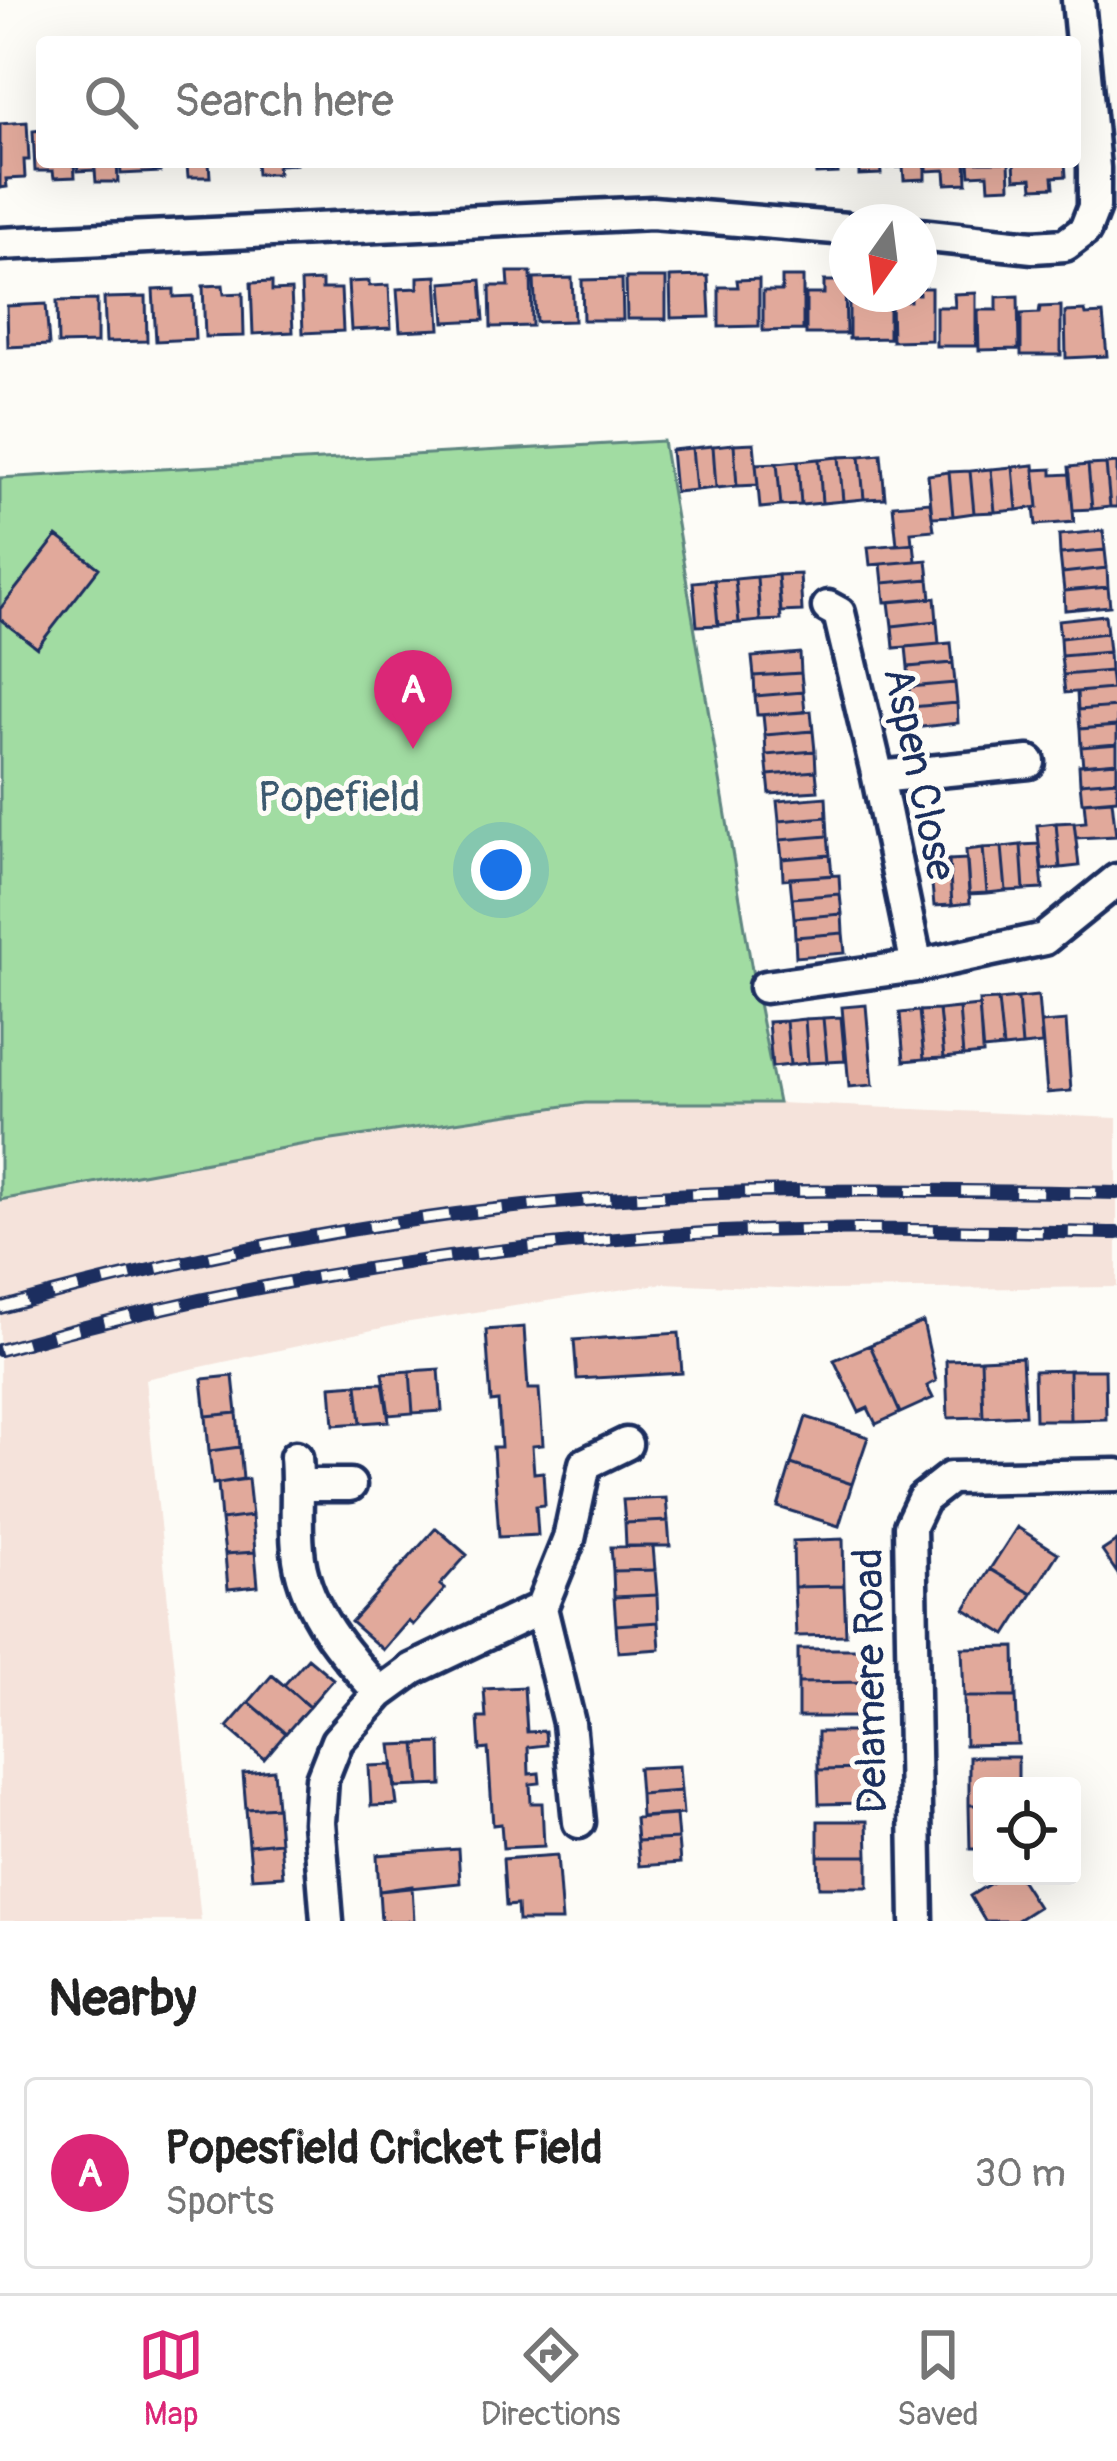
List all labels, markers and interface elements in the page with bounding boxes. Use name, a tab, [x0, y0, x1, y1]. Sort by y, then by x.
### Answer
search box	[36, 36, 1081, 168]
icon: search	[78, 69, 144, 135]
text: Search here	[174, 74, 394, 130]
north arrow	[829, 204, 937, 312]
pin: A	[374, 650, 452, 749]
street label: Aspen Close	[871, 663, 967, 886]
park label: Popefield	[258, 772, 420, 824]
your location	[471, 840, 531, 900]
street label: Delamere Road	[843, 1548, 899, 1814]
map controls	[973, 1777, 1081, 1885]
button: locate	[973, 1777, 1081, 1885]
text: Nearby	[48, 1967, 196, 2031]
text: Popesfield Cricket Field	[165, 2121, 603, 2177]
text: A	[77, 2149, 103, 2198]
text: 30 m	[975, 2149, 1066, 2198]
text: Sports	[165, 2177, 274, 2226]
tab: Map	[138, 2322, 204, 2435]
tab: Directions	[481, 2322, 621, 2435]
tab: Saved	[897, 2322, 979, 2435]

